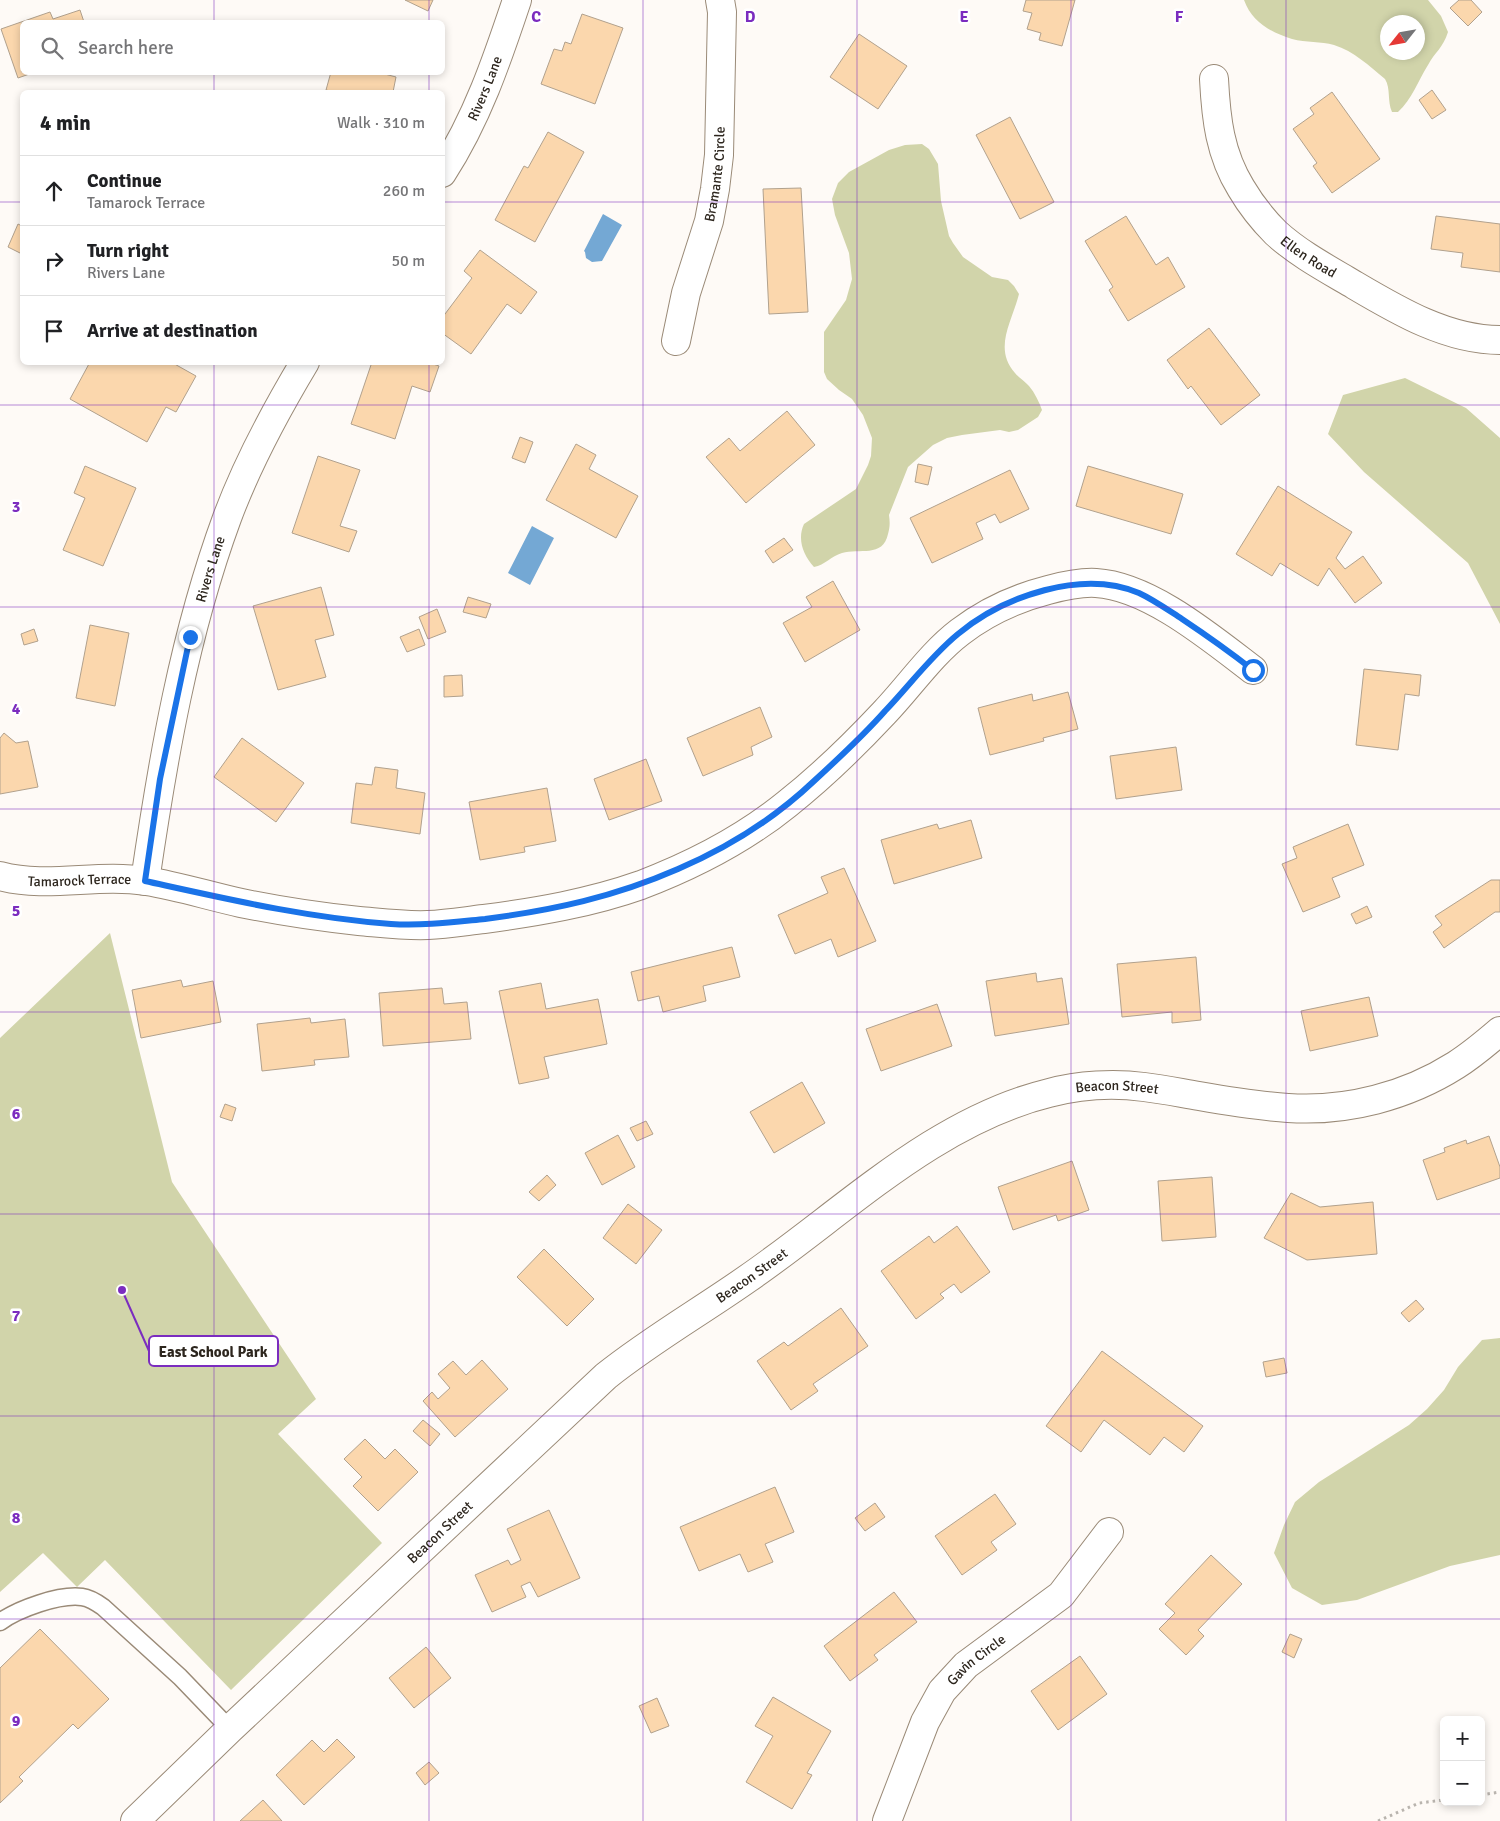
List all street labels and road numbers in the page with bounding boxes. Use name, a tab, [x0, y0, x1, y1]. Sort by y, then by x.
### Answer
street label: Rivers Lane	[464, 54, 506, 124]
street label: Bramante Circle	[701, 126, 729, 223]
street label: Ellen Road	[1277, 232, 1339, 282]
street label: Rivers Lane	[192, 534, 229, 604]
street label: Tamarock Terrace	[27, 871, 132, 890]
street label: Beacon Street	[1074, 1077, 1160, 1098]
street label: Beacon Street	[713, 1245, 791, 1307]
street label: Beacon Street	[404, 1498, 476, 1567]
street label: Gavin Circle	[944, 1631, 1009, 1689]

